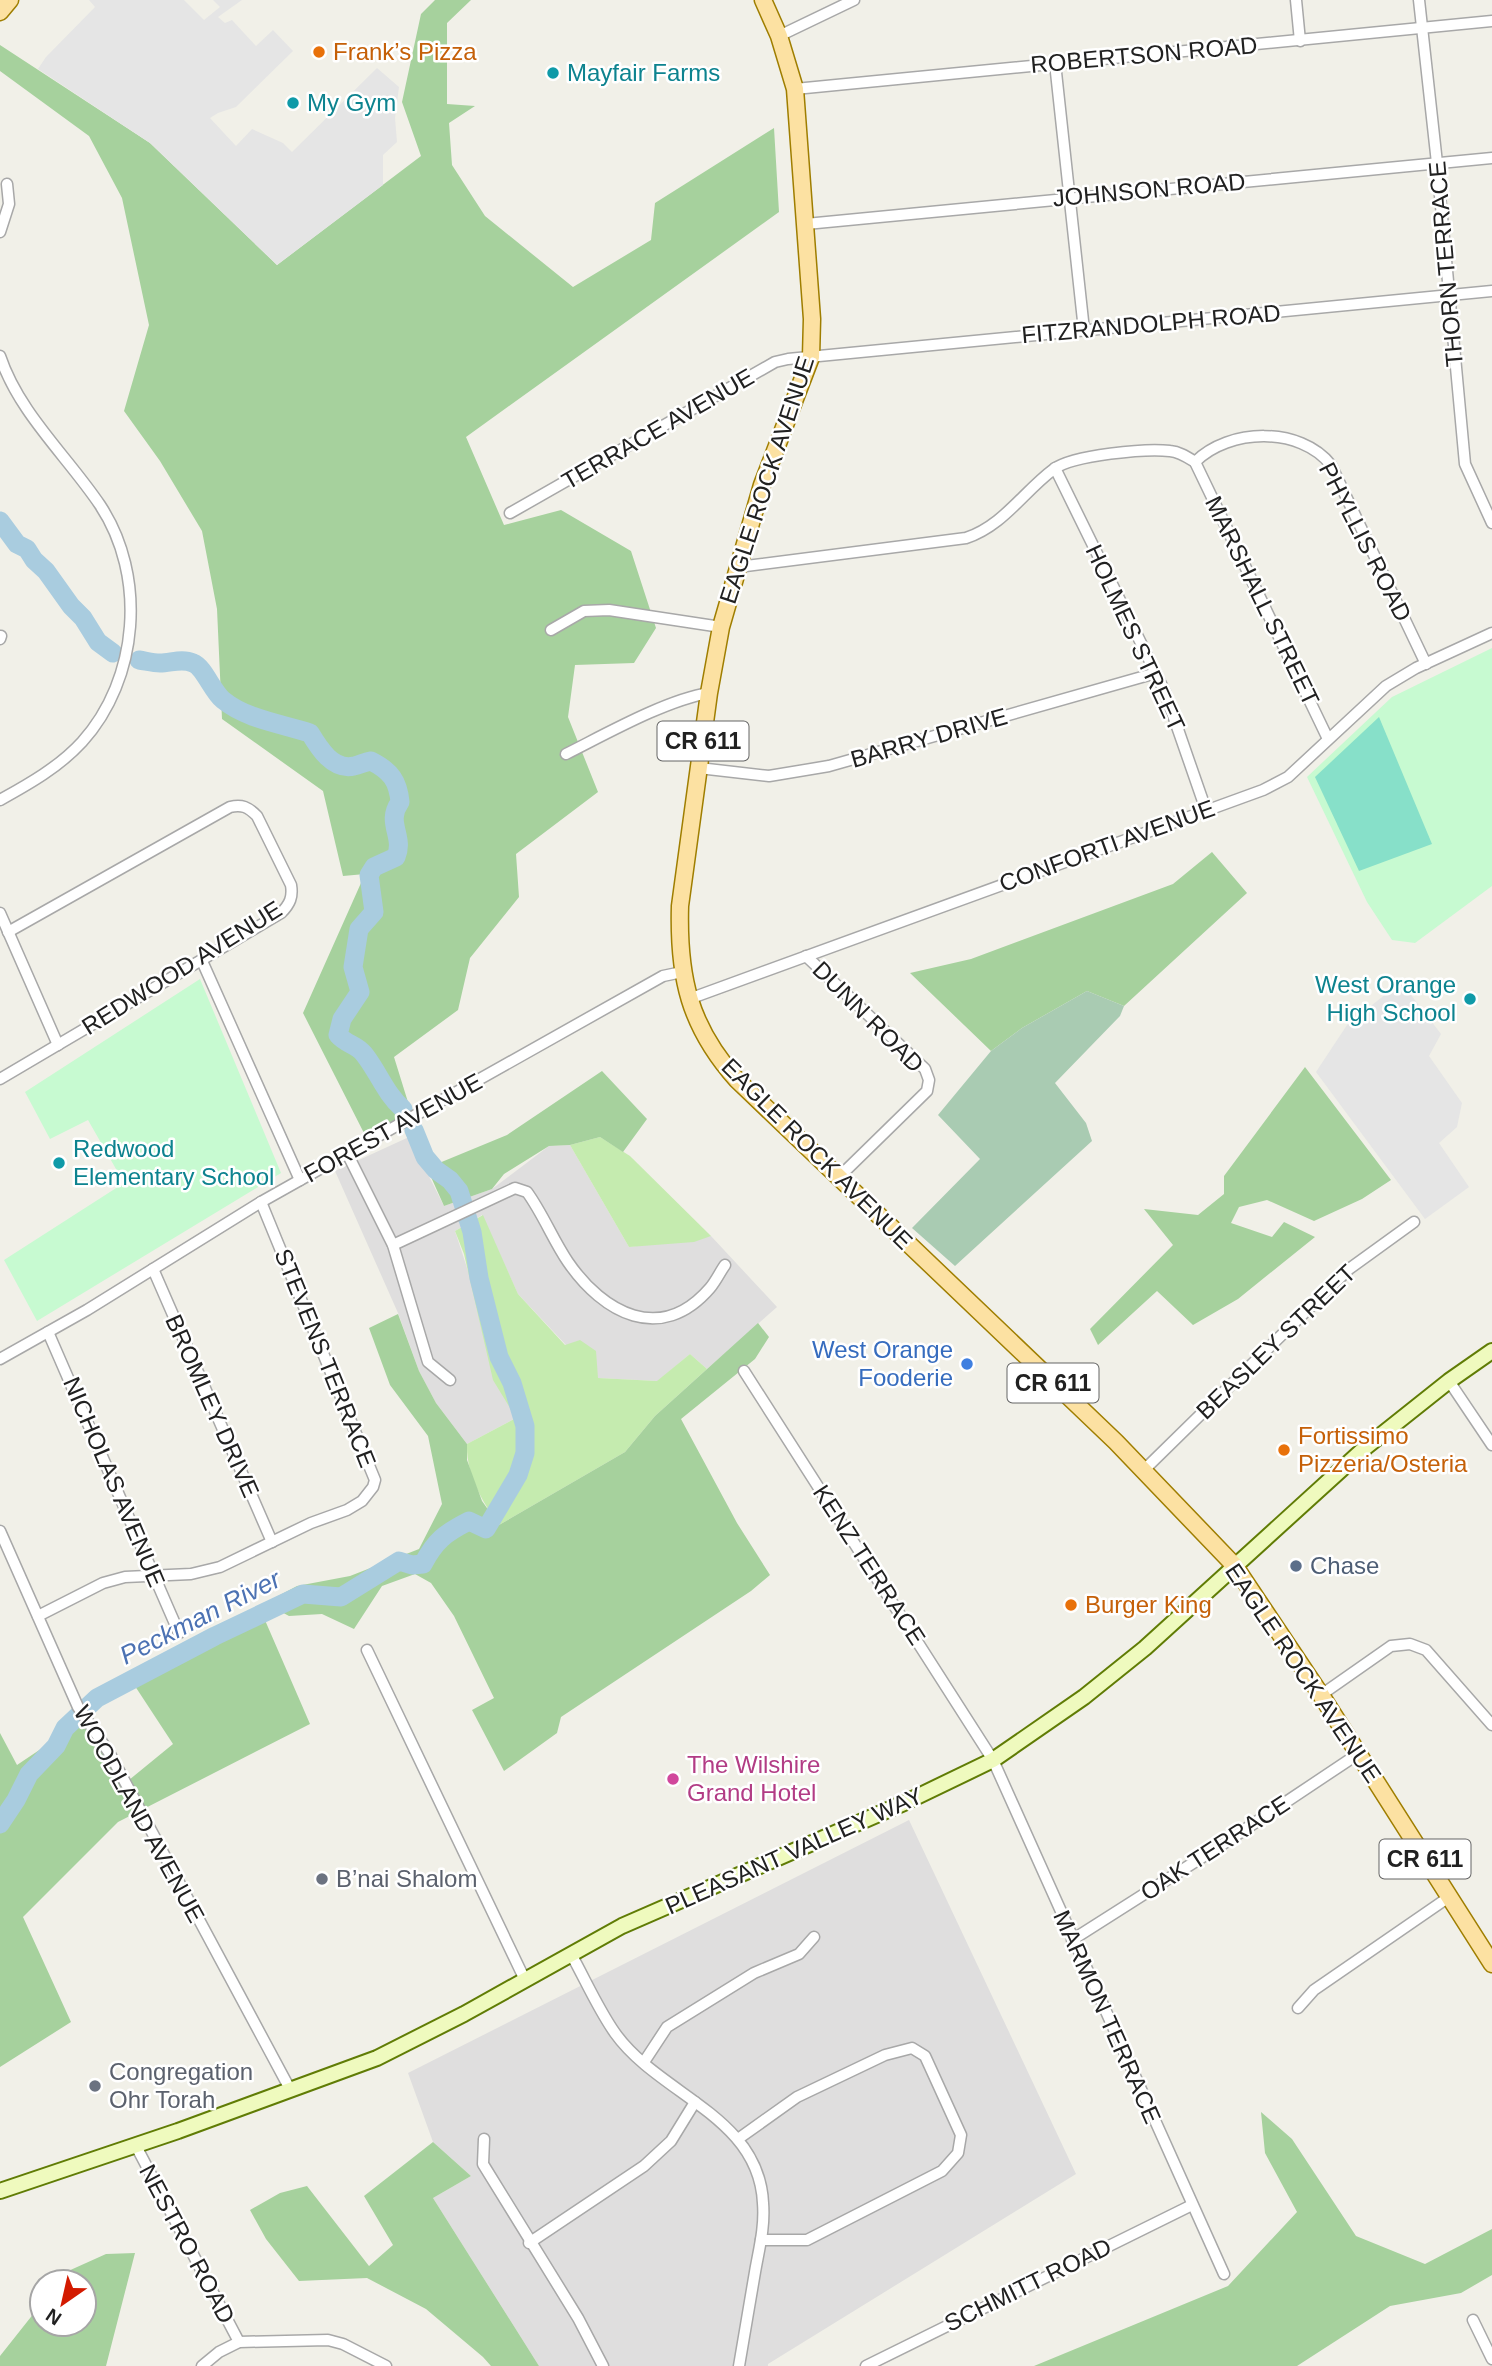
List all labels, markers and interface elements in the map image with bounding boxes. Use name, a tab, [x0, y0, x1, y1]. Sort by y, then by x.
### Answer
street label: ROBERTSON ROAD	[1029, 31, 1258, 78]
place label: Frank’s Pizza	[333, 38, 477, 65]
marker: Frank’s Pizza	[311, 44, 327, 60]
place label: Mayfair Farms	[567, 59, 720, 86]
marker: Mayfair Farms	[545, 65, 561, 81]
place label: My Gym	[307, 89, 396, 116]
marker: My Gym	[285, 95, 301, 111]
street label: THORN TERRACE	[1423, 160, 1468, 368]
street label: JOHNSON ROAD	[1051, 168, 1246, 211]
street label: FITZRANDOLPH ROAD	[1020, 299, 1282, 348]
street label: EAGLE ROCK AVENUE	[714, 353, 819, 607]
street label: TERRACE AVENUE	[557, 363, 758, 494]
street label: PHYLLIS ROAD	[1314, 458, 1417, 626]
street label: MARSHALL STREET	[1200, 492, 1325, 710]
street label: HOLMES STREET	[1080, 540, 1191, 736]
street label: BARRY DRIVE	[847, 702, 1010, 773]
road number: CR 611	[658, 722, 748, 761]
street label: CONFORTI AVENUE	[995, 794, 1218, 897]
street label: REDWOOD AVENUE	[77, 895, 287, 1040]
street label: DUNN ROAD	[807, 956, 929, 1078]
place label: West Orange High School	[1315, 971, 1456, 1026]
marker: West Orange High School	[1462, 991, 1478, 1007]
street label: EAGLE ROCK AVENUE	[716, 1053, 918, 1255]
street label: FOREST AVENUE	[299, 1067, 486, 1188]
place label: Redwood Elementary School	[73, 1135, 274, 1190]
marker: Redwood Elementary School	[51, 1155, 67, 1171]
street label: STEVENS TERRACE	[269, 1245, 382, 1471]
street label: BEASLEY STREET	[1191, 1259, 1361, 1424]
street label: BROMLEY DRIVE	[160, 1310, 265, 1501]
place label: West Orange Fooderie	[812, 1336, 953, 1391]
marker: West Orange Fooderie	[959, 1356, 975, 1372]
road number: CR 611	[1007, 1364, 1098, 1402]
street label: NICHOLAS AVENUE	[58, 1373, 171, 1591]
place label: Fortissimo Pizzeria/Osteria	[1298, 1422, 1468, 1477]
marker: Fortissimo Pizzeria/Osteria	[1276, 1442, 1292, 1458]
street label: KENZ TERRACE	[808, 1480, 931, 1650]
place label: Chase	[1310, 1552, 1379, 1579]
street label: EAGLE ROCK AVENUE	[1220, 1558, 1387, 1787]
marker: Chase	[1288, 1558, 1304, 1574]
water label: Peckman River	[115, 1563, 287, 1670]
place label: Burger King	[1085, 1591, 1212, 1618]
marker: Burger King	[1063, 1597, 1079, 1613]
street label: WOODLAND AVENUE	[69, 1701, 210, 1927]
place label: The Wilshire Grand Hotel	[687, 1751, 820, 1806]
marker: The Wilshire Grand Hotel	[665, 1771, 681, 1787]
street label: PLEASANT VALLEY WAY	[661, 1782, 927, 1920]
street label: OAK TERRACE	[1135, 1790, 1294, 1906]
road number: CR 611	[1380, 1840, 1470, 1878]
place label: B’nai Shalom	[336, 1865, 477, 1892]
marker: B’nai Shalom	[314, 1871, 330, 1887]
street label: MARMON TERRACE	[1048, 1906, 1167, 2127]
place label: Congregation Ohr Torah	[109, 2058, 253, 2113]
marker: Congregation Ohr Torah	[87, 2078, 103, 2094]
street label: NESTRO ROAD	[134, 2160, 241, 2328]
street label: SCHMITT ROAD	[940, 2232, 1116, 2337]
north arrow	[28, 2268, 98, 2338]
text: N	[42, 2304, 65, 2329]

